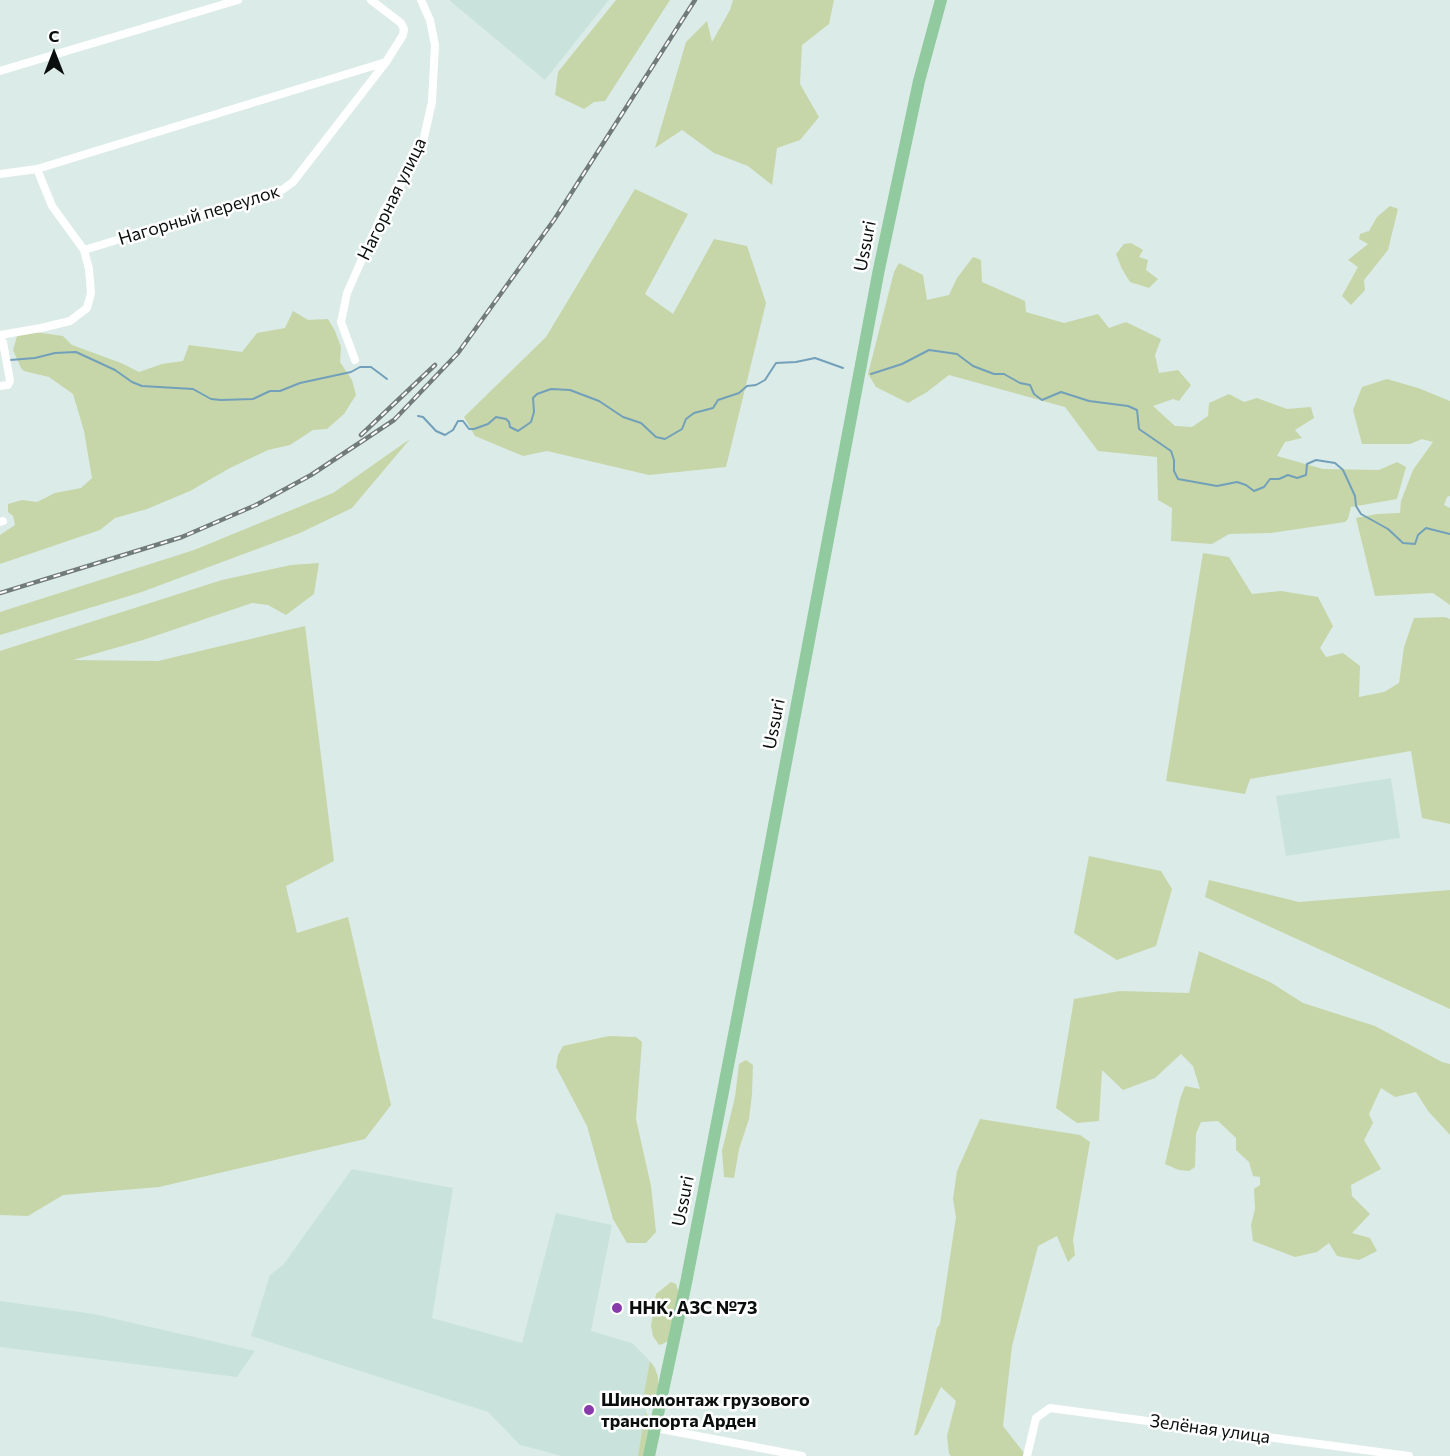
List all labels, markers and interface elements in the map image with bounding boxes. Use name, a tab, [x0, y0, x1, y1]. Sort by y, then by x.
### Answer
north arrow	[24, 24, 84, 84]
text: С	[49, 26, 59, 45]
street label: Нагорная улица	[353, 134, 431, 264]
street label: Нагорный переулок	[116, 180, 282, 250]
street label: Ussuri	[849, 219, 881, 273]
street label: Ussuri	[758, 697, 790, 751]
street label: Ussuri	[667, 1174, 699, 1228]
place label: ННК, АЗС №73	[629, 1297, 757, 1319]
marker: ННК, АЗС №73	[610, 1301, 624, 1315]
place label: Шиномонтаж грузового транспорта Арден	[601, 1389, 810, 1432]
marker: Шиномонтаж грузового транспорта Арден	[582, 1403, 596, 1417]
street label: Зелёная улица	[1148, 1410, 1272, 1448]

